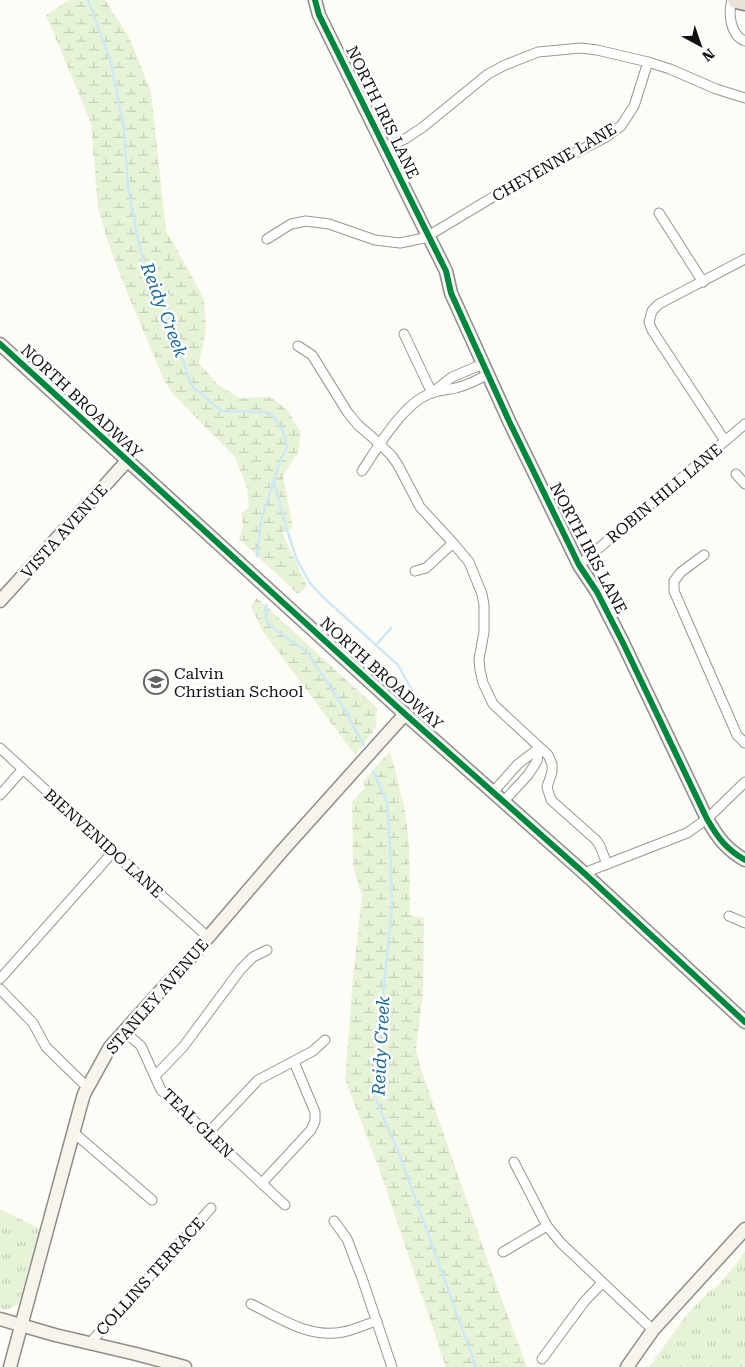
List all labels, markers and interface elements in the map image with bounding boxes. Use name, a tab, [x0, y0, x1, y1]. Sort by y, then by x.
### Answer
north arrow	[675, 20, 725, 70]
street label: NORTH IRIS LANE	[342, 43, 423, 182]
text: N	[699, 45, 718, 65]
street label: CHEYENNE LANE	[489, 119, 620, 206]
water label: Reidy Creek	[136, 259, 192, 360]
street label: NORTH BROADWAY	[17, 340, 146, 463]
street label: ROBIN HILL LANE	[603, 440, 726, 547]
street label: NORTH IRIS LANE	[546, 479, 631, 617]
street label: VISTA AVENUE	[17, 480, 112, 582]
street label: NORTH BROADWAY	[316, 613, 447, 734]
place label: Calvin Christian School	[174, 664, 303, 701]
school or university icon: Calvin Christian School	[143, 669, 169, 695]
street label: BIENVENIDO LANE	[40, 785, 167, 902]
street label: STANLEY AVENUE	[102, 935, 213, 1058]
water label: Reidy Creek	[367, 995, 394, 1097]
street label: TEAL GLEN	[158, 1085, 237, 1162]
street label: COLLINS TERRACE	[92, 1213, 209, 1339]

